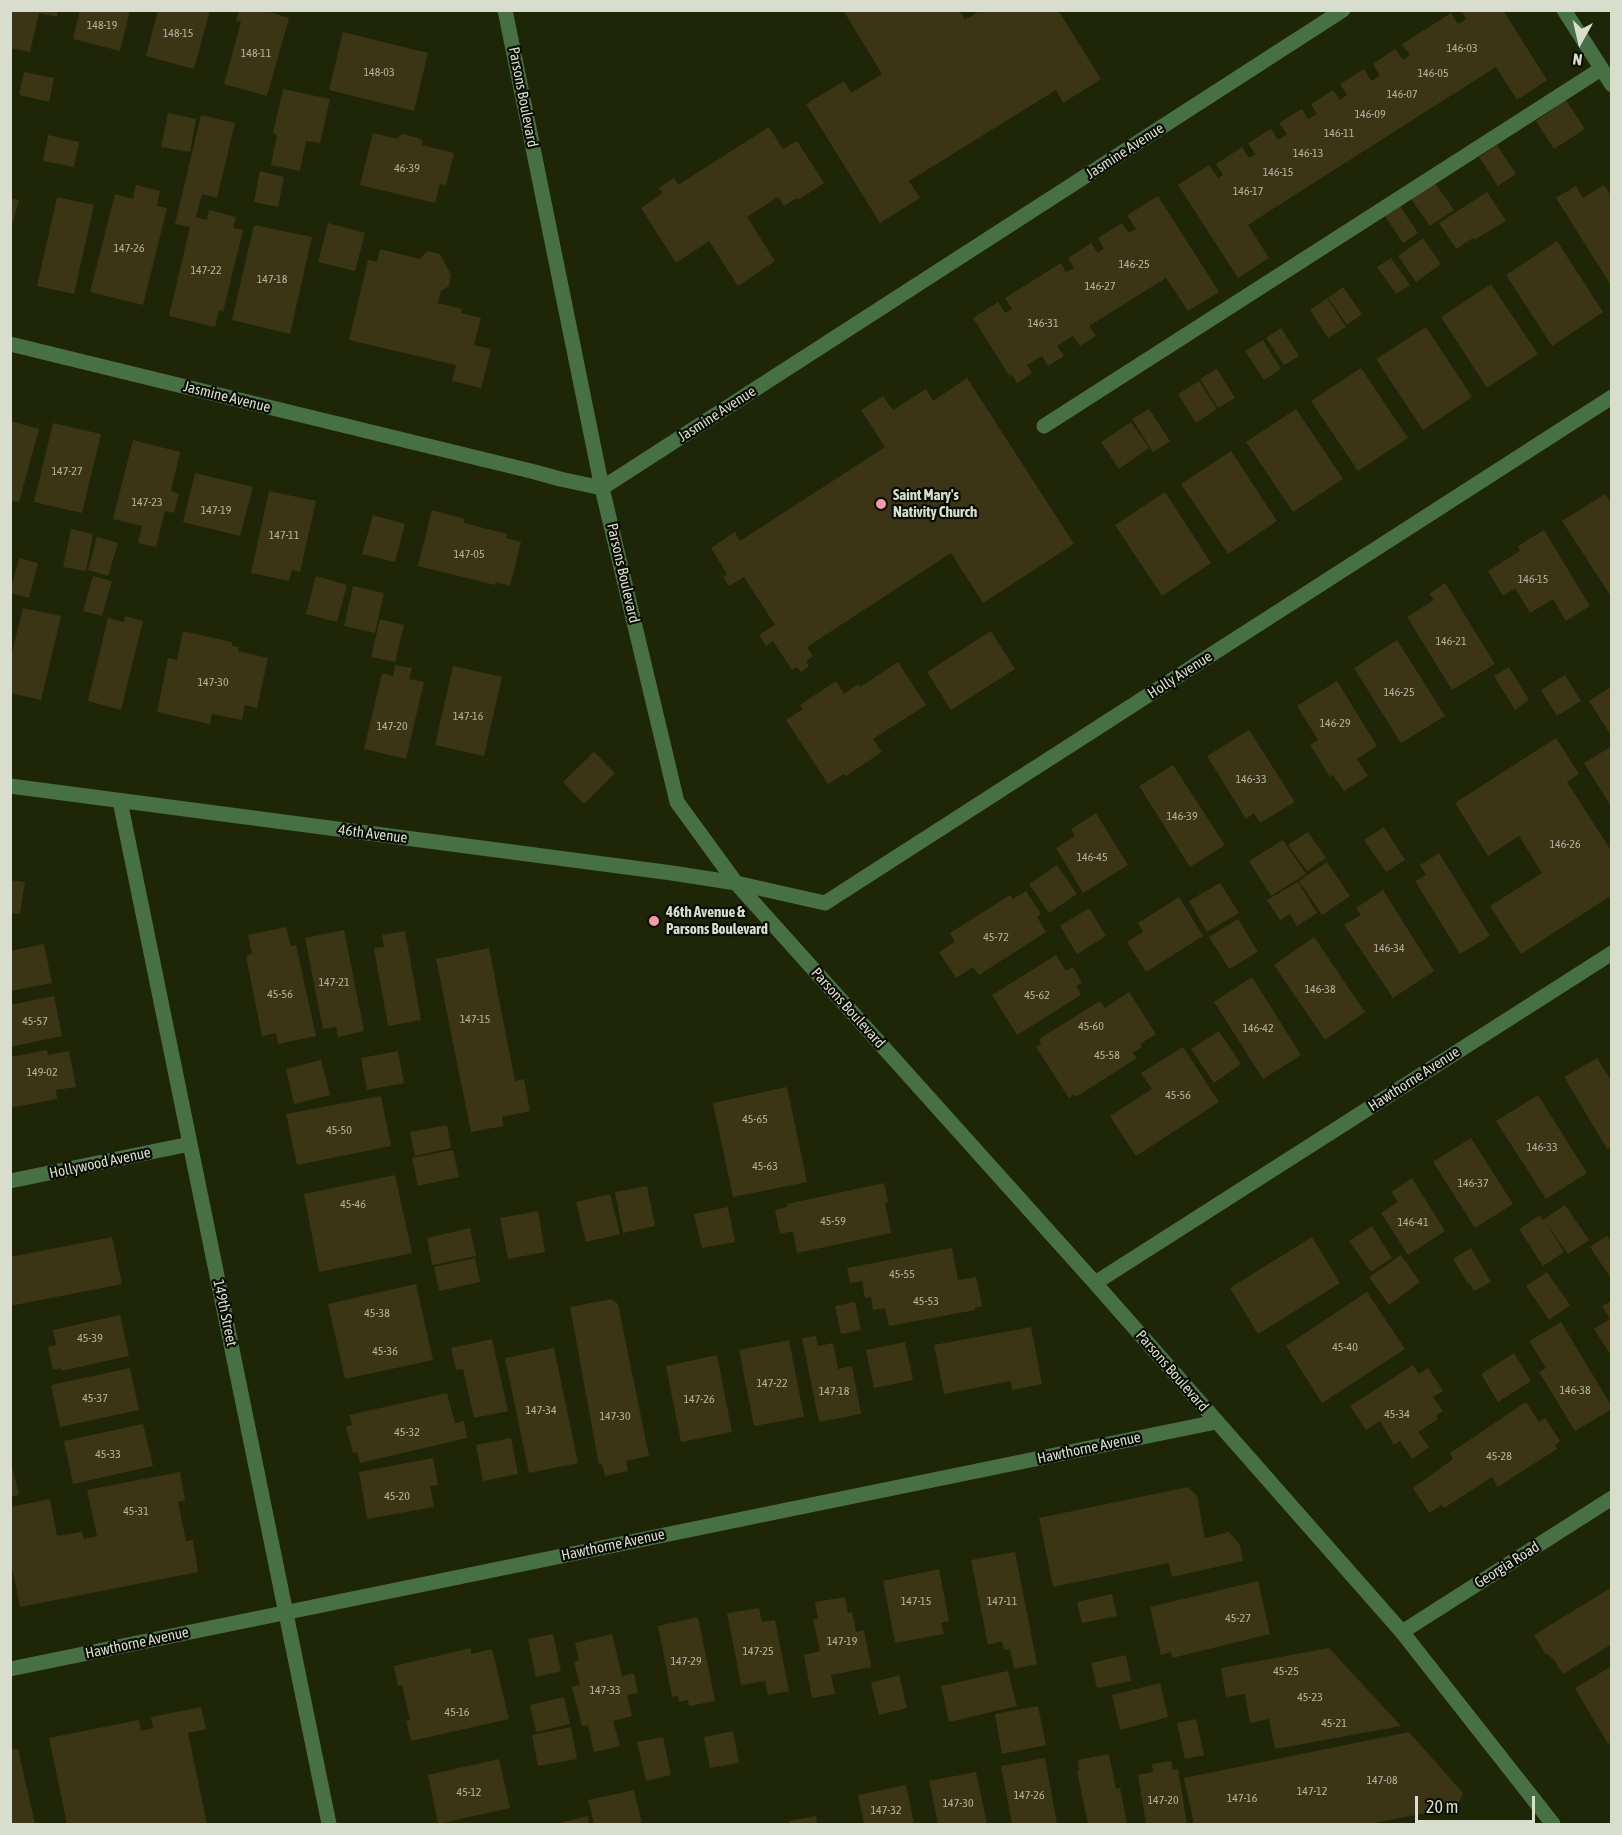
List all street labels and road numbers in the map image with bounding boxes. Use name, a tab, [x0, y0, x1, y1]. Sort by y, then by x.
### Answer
street label: Parsons Boulevard	[504, 45, 542, 149]
street label: Jasmine Avenue	[1083, 119, 1167, 183]
street label: Jasmine Avenue	[182, 378, 272, 416]
street label: Jasmine Avenue	[675, 382, 759, 446]
street label: Parsons Boulevard	[603, 521, 643, 625]
street label: Holly Avenue	[1144, 647, 1216, 703]
street label: 46th Avenue	[338, 821, 408, 847]
street label: Parsons Boulevard	[807, 964, 889, 1052]
street label: Hawthorne Avenue	[1365, 1043, 1463, 1115]
street label: Hollywood Avenue	[48, 1143, 152, 1183]
street label: 149th Street	[209, 1278, 241, 1348]
street label: Parsons Boulevard	[1132, 1327, 1212, 1415]
street label: Hawthorne Avenue	[1036, 1428, 1142, 1468]
street label: Hawthorne Avenue	[560, 1525, 666, 1565]
street label: Georgia Road	[1471, 1538, 1543, 1592]
street label: Hawthorne Avenue	[84, 1623, 190, 1663]

